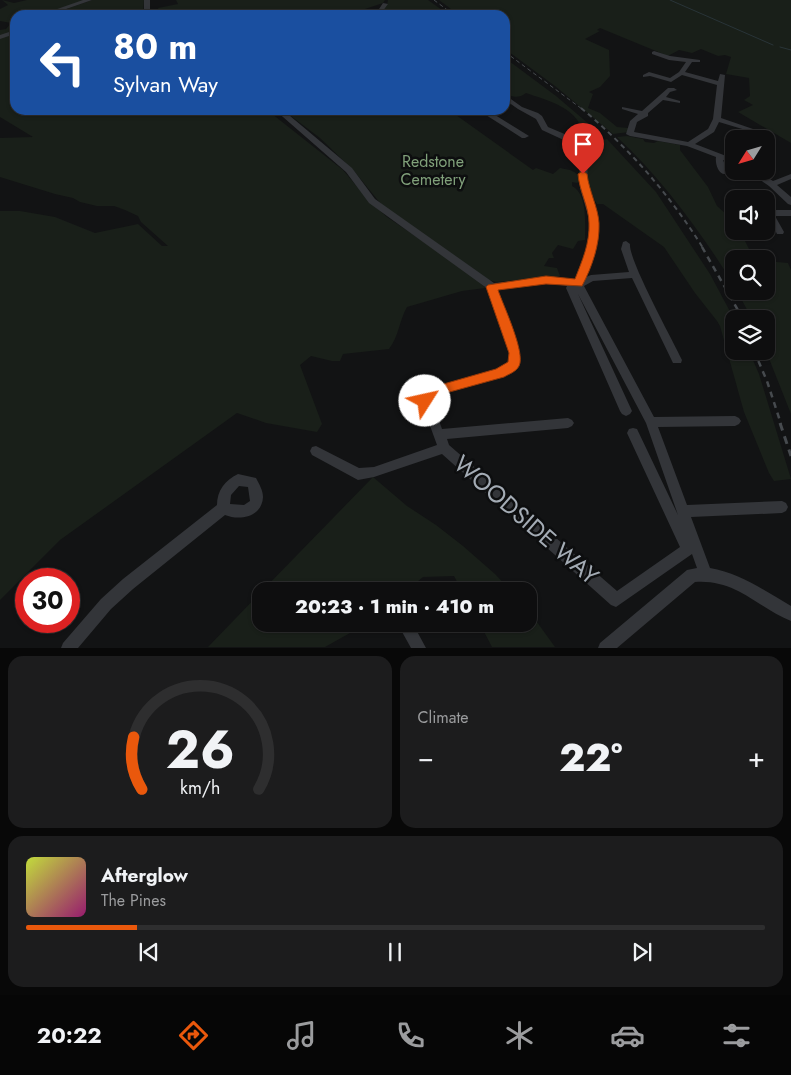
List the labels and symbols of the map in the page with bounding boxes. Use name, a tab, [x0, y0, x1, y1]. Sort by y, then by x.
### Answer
pin	[562, 123, 604, 174]
north arrow	[725, 130, 775, 180]
park label: Redstone Cemetery	[400, 150, 466, 191]
position arrow	[398, 374, 450, 426]
street label: WOODSIDE WAY	[446, 447, 607, 593]
speed limit sign: 30	[15, 568, 80, 633]

